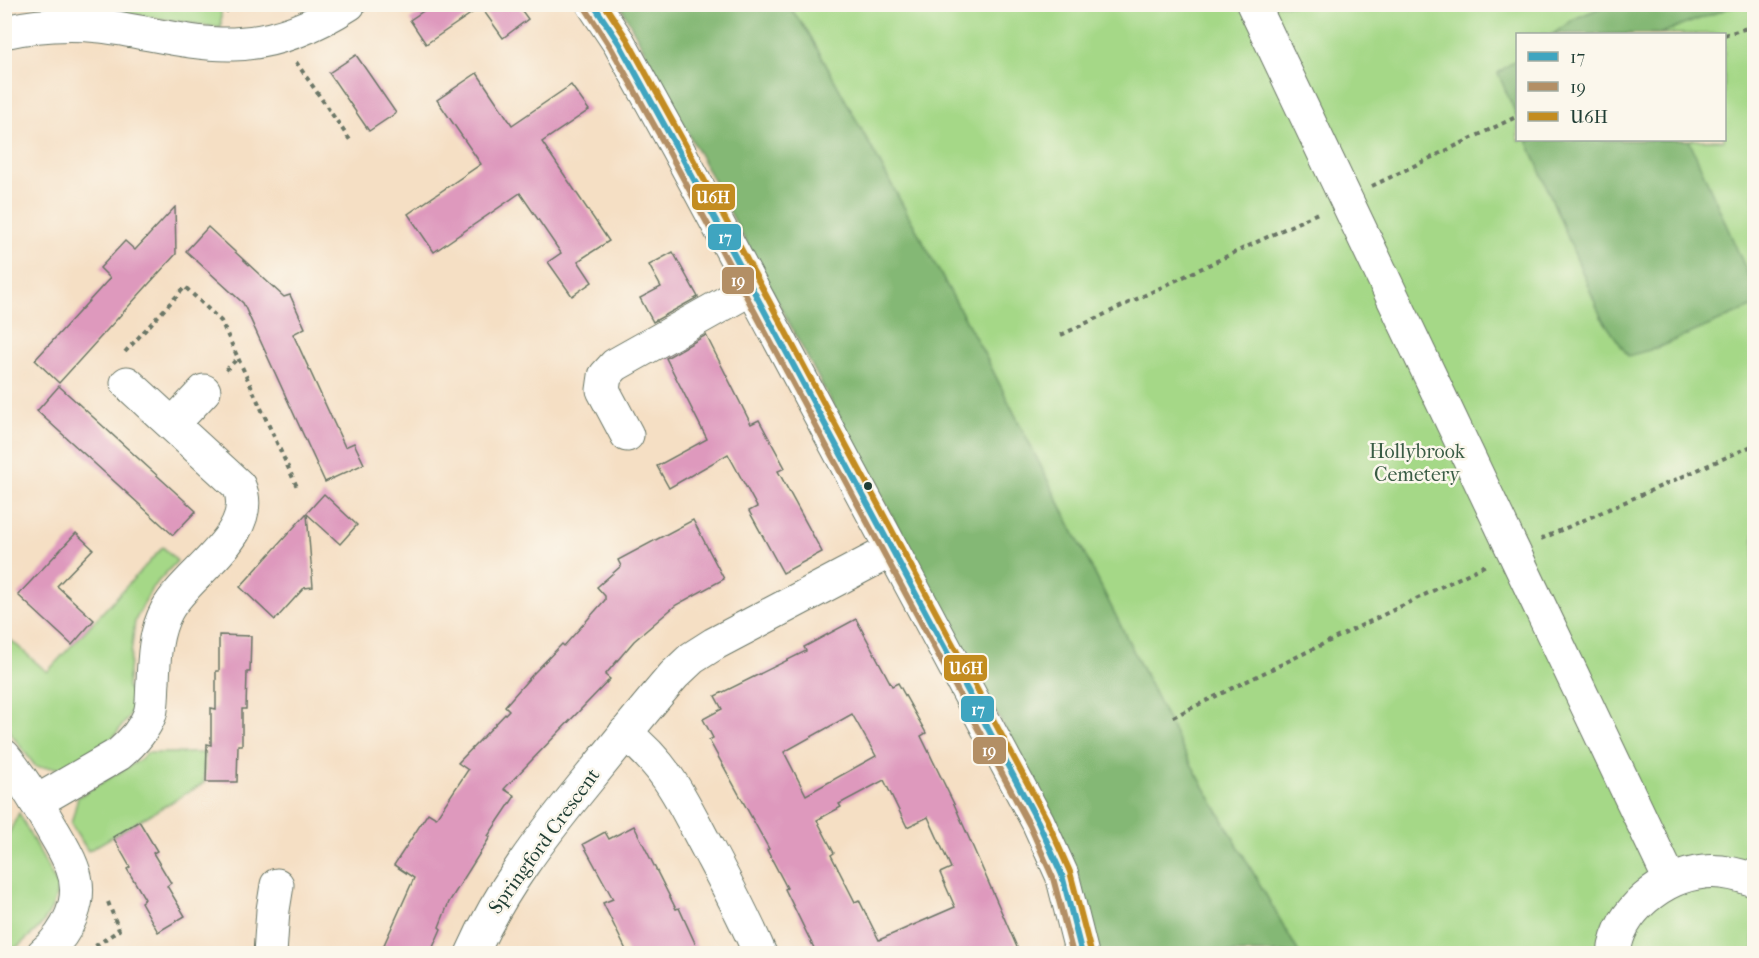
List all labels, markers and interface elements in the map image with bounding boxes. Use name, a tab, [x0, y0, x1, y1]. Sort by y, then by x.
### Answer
legend	[1516, 33, 1726, 141]
text: 17	[1570, 47, 1585, 68]
text: 19	[1570, 77, 1586, 98]
text: U6H	[1570, 107, 1608, 128]
line badge: U6H	[691, 183, 736, 211]
text: U6H	[695, 188, 730, 207]
line badge: 17	[707, 223, 742, 251]
text: 17	[718, 228, 732, 247]
line badge: 19	[721, 266, 755, 295]
text: 19	[731, 271, 745, 291]
park label: Hollybrook Cemetery	[1369, 440, 1466, 486]
unlabelled marker	[862, 480, 874, 492]
line badge: U6H	[943, 654, 988, 682]
text: U6H	[948, 659, 983, 678]
line badge: 17	[960, 695, 995, 723]
text: 17	[971, 700, 985, 719]
line badge: 19	[972, 736, 1007, 765]
text: 19	[982, 741, 996, 761]
street label: Springford Crescent	[484, 764, 604, 918]

